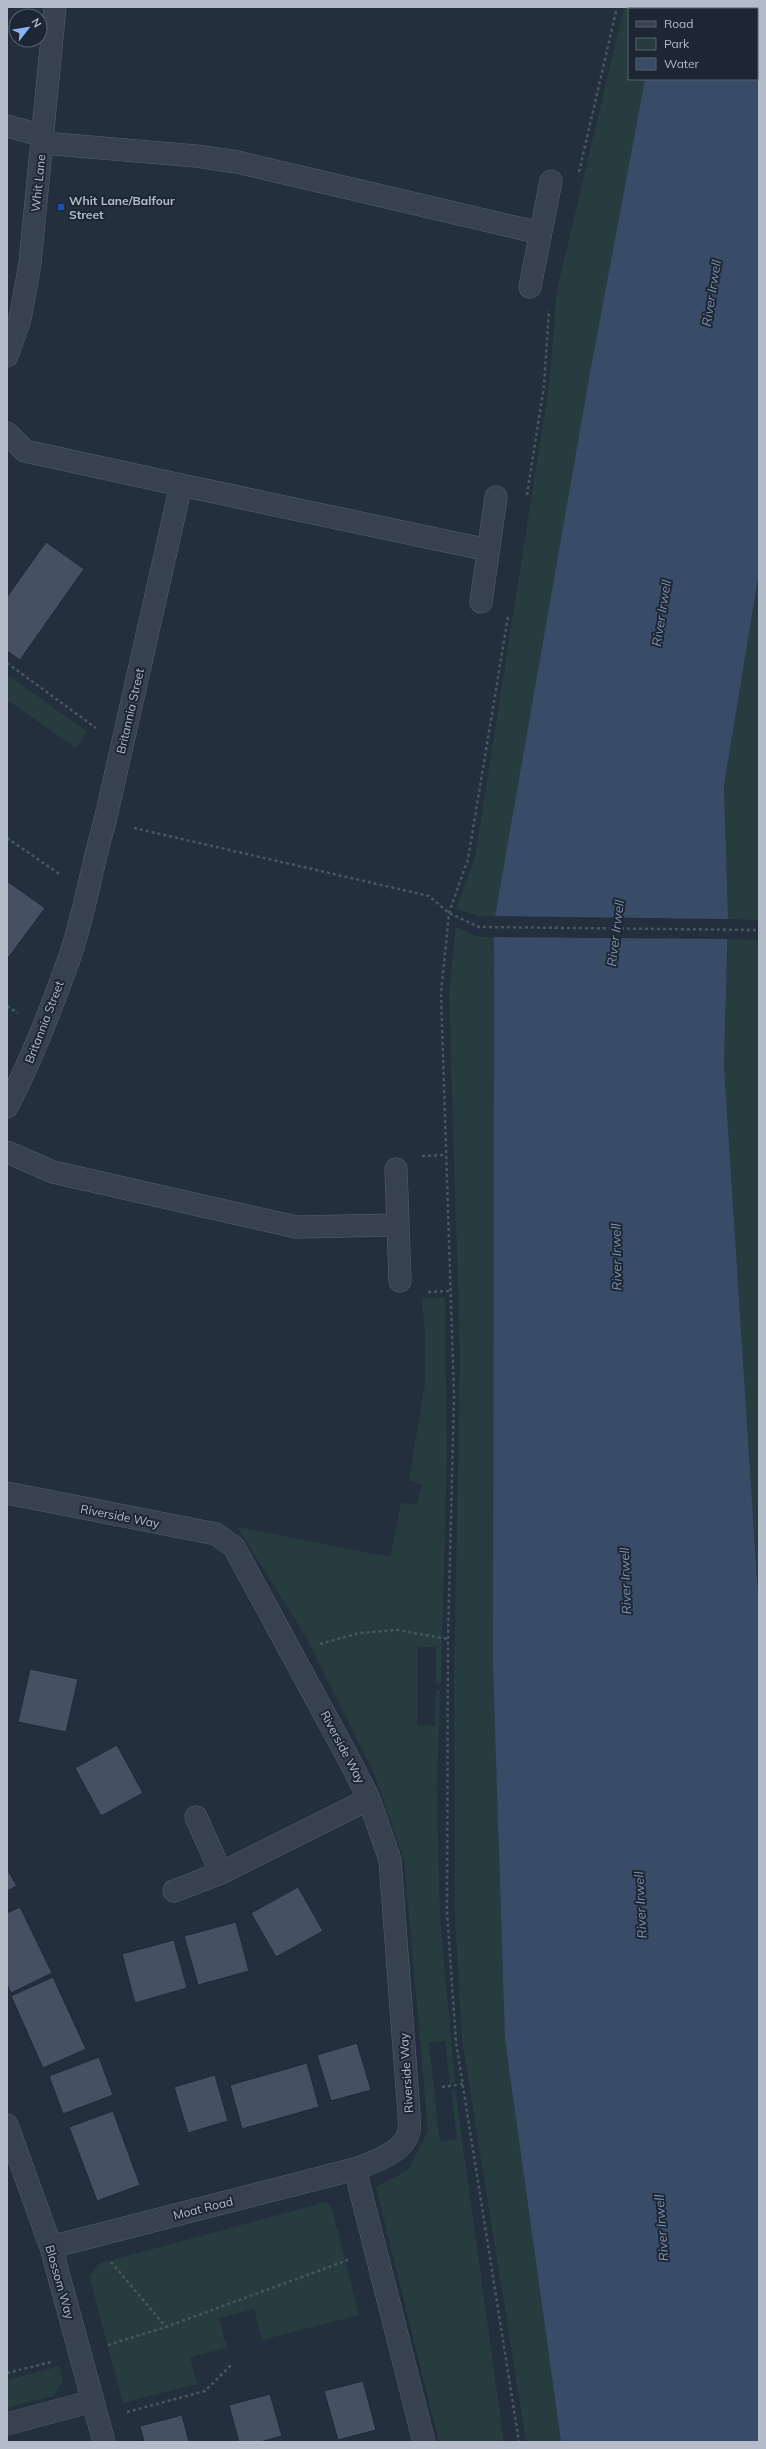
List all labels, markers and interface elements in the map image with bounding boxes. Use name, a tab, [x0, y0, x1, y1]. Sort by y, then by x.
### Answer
north arrow	[8, 8, 48, 48]
legend	[628, 8, 758, 80]
text: N	[28, 16, 45, 30]
text: Road	[664, 16, 693, 31]
text: Park	[664, 36, 690, 51]
text: Water	[664, 56, 700, 71]
street label: Whit Lane	[28, 153, 48, 213]
place label: Whit Lane/Balfour Street	[69, 193, 175, 222]
marker: Whit Lane/Balfour Street	[56, 202, 66, 212]
water label: River Irwell	[698, 258, 724, 327]
water label: River Irwell	[648, 578, 674, 647]
street label: Britannia Street	[113, 667, 147, 755]
water label: River Irwell	[603, 898, 627, 967]
street label: Britannia Street	[21, 979, 67, 1065]
water label: River Irwell	[607, 1222, 625, 1291]
street label: Riverside Way	[79, 1501, 161, 1531]
water label: River Irwell	[616, 1546, 634, 1615]
street label: Riverside Way	[318, 1708, 369, 1786]
water label: River Irwell	[630, 1870, 650, 1939]
street label: Riverside Way	[396, 2032, 416, 2113]
street label: Moat Road	[172, 2193, 234, 2223]
water label: River Irwell	[651, 2193, 671, 2262]
street label: Blossom Way	[42, 2243, 78, 2321]

